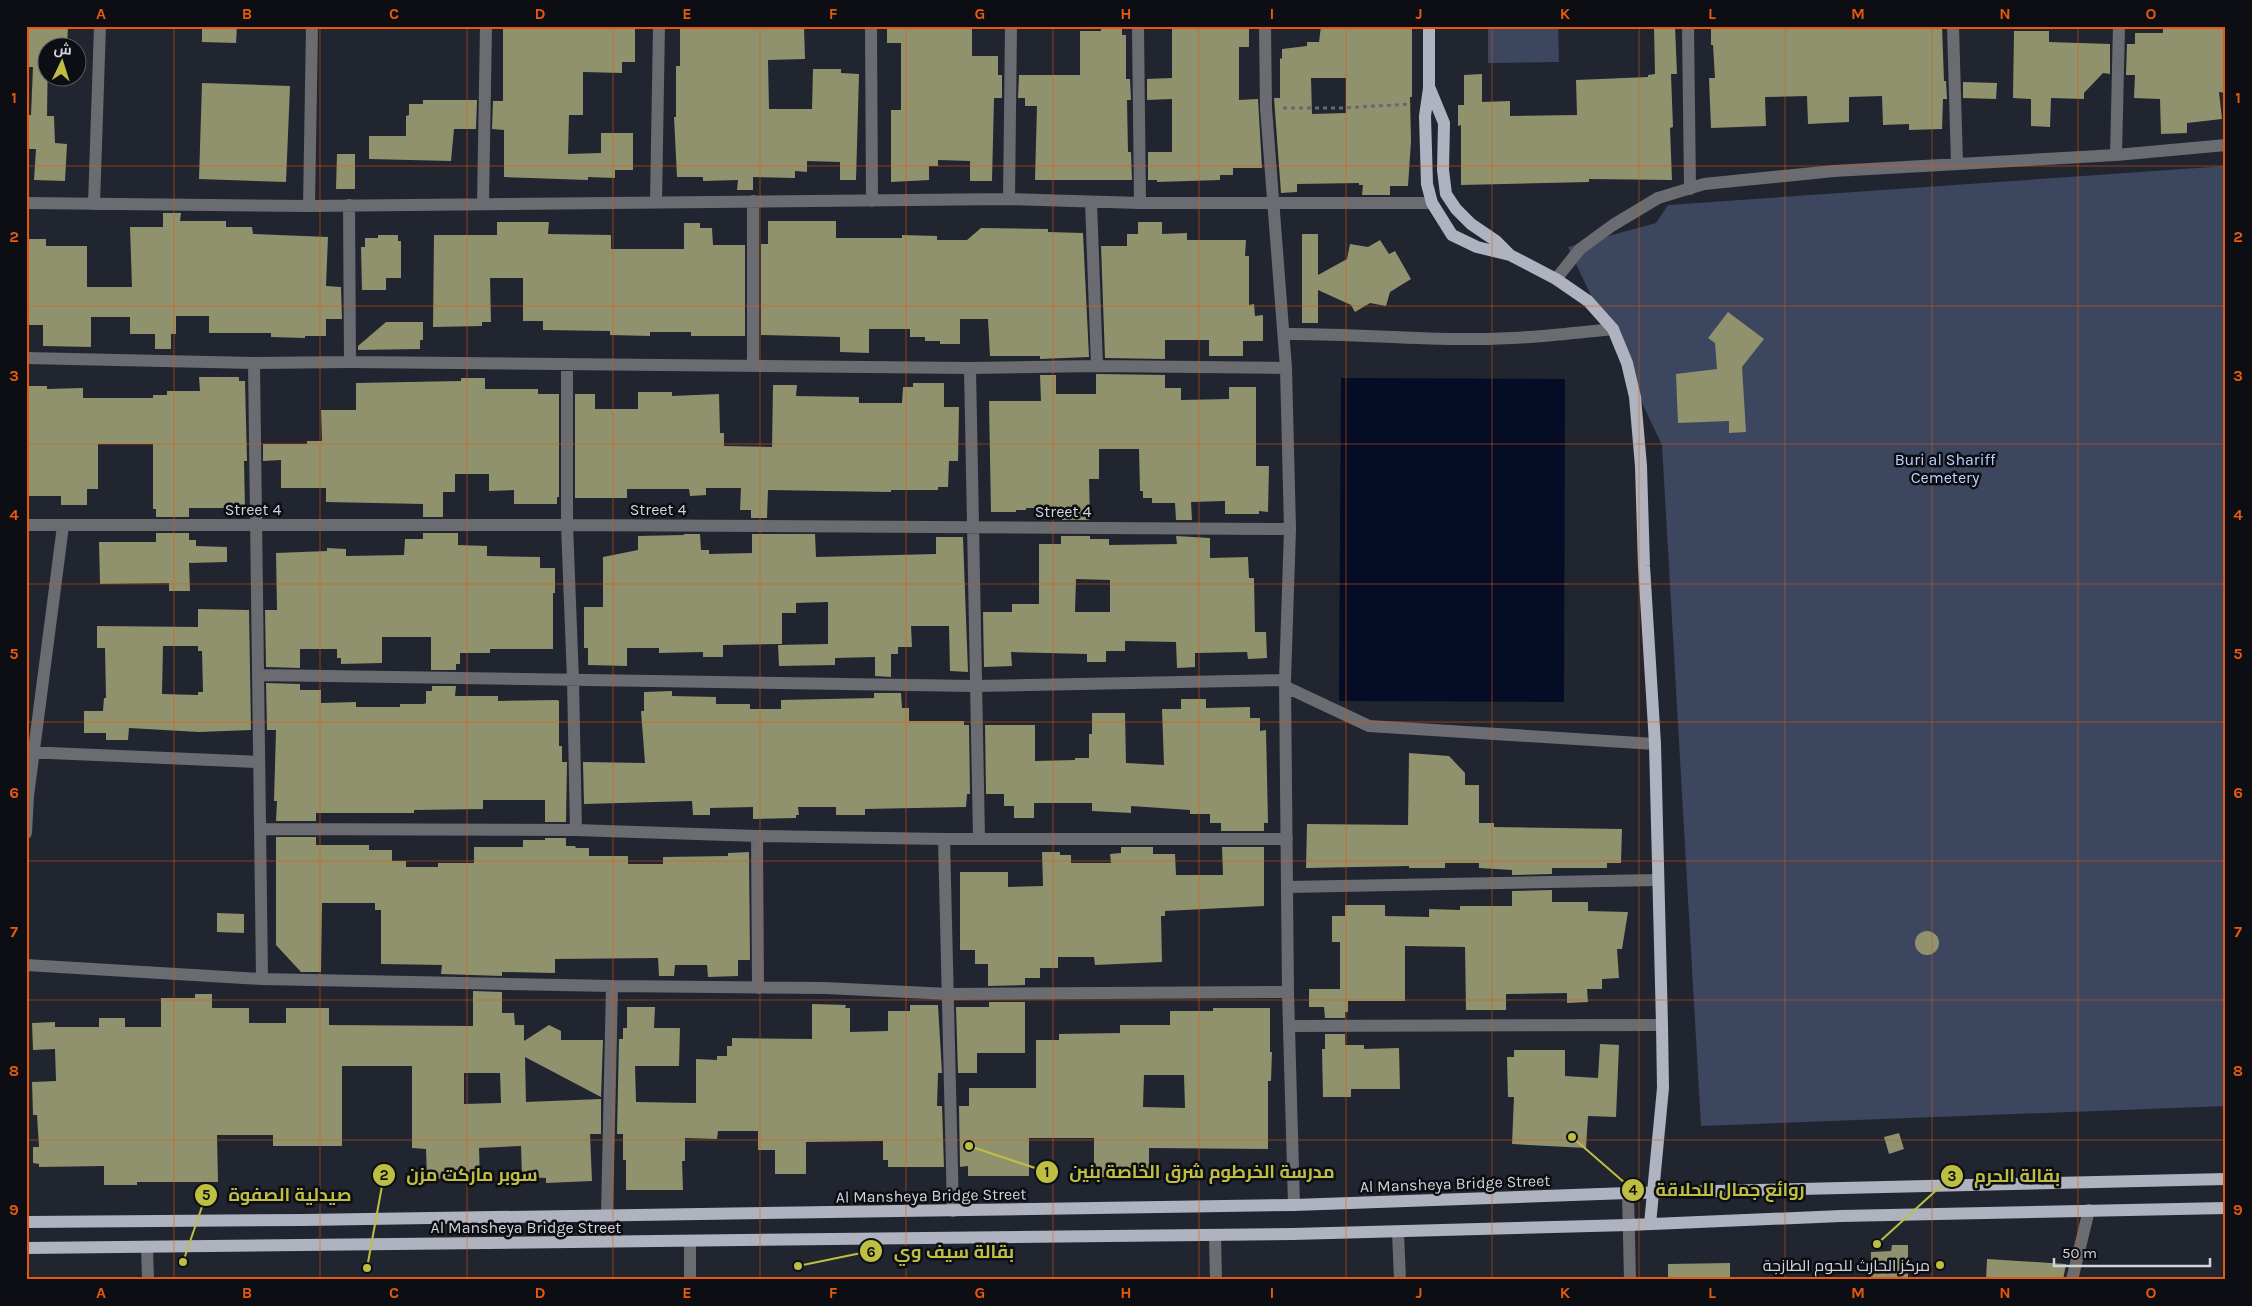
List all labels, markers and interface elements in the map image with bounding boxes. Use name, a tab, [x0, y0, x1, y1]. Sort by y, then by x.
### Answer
text: A	[96, 4, 106, 23]
text: B	[242, 4, 252, 23]
text: C	[389, 4, 399, 23]
text: D	[535, 4, 546, 23]
text: E	[682, 4, 692, 23]
text: F	[829, 4, 838, 23]
text: G	[975, 4, 985, 23]
text: H	[1120, 4, 1132, 23]
text: I	[1270, 4, 1274, 23]
text: J	[1415, 4, 1423, 23]
text: K	[1560, 4, 1571, 23]
text: L	[1708, 4, 1716, 23]
text: M	[1851, 4, 1865, 23]
text: N	[1999, 4, 2011, 23]
text: O	[2146, 4, 2157, 23]
north arrow	[38, 38, 88, 88]
text: ش	[53, 40, 72, 59]
text: 1	[11, 88, 17, 107]
text: 1	[2235, 88, 2241, 107]
text: 2	[9, 227, 19, 246]
text: 2	[2233, 227, 2243, 246]
text: 3	[9, 366, 19, 385]
text: 3	[2233, 366, 2243, 385]
park label: Buri al Shariff Cemetery	[1895, 450, 1996, 487]
street label: Street 4	[225, 500, 281, 519]
street label: Street 4	[630, 500, 686, 519]
street label: Street 4	[1035, 502, 1091, 521]
text: 4	[9, 505, 19, 524]
text: 4	[2233, 505, 2243, 524]
text: 5	[9, 644, 19, 663]
text: 5	[2233, 644, 2243, 663]
text: 6	[9, 783, 19, 802]
text: 6	[2233, 783, 2243, 802]
text: 7	[10, 922, 18, 941]
text: 7	[2234, 922, 2242, 941]
text: 8	[9, 1061, 19, 1080]
text: 8	[2233, 1061, 2243, 1080]
callout: مدرسة الخرطوم شرق الخاصة بنين	[1034, 1156, 1345, 1189]
callout: سوبر ماركت مزن	[372, 1158, 548, 1191]
callout: بقالة الحرم	[1939, 1159, 2070, 1192]
text: مدرسة الخرطوم شرق الخاصة بنين	[1069, 1161, 1335, 1184]
text: 1	[1044, 1163, 1050, 1181]
text: سوبر ماركت مزن	[406, 1164, 538, 1186]
text: بقالة الحرم	[1974, 1165, 2060, 1188]
text: 2	[379, 1166, 389, 1184]
text: 3	[1947, 1167, 1957, 1185]
street label: Al Mansheya Bridge Street	[1359, 1171, 1551, 1196]
callout: روائع جمال للحلاقة	[1621, 1174, 1815, 1207]
callout: صيدلية الصفوة	[194, 1178, 362, 1211]
text: روائع جمال للحلاقة	[1656, 1179, 1804, 1202]
text: 4	[1629, 1181, 1638, 1199]
text: صيدلية الصفوة	[228, 1184, 352, 1206]
street label: Al Mansheya Bridge Street	[835, 1184, 1027, 1207]
text: 5	[202, 1186, 211, 1204]
text: 9	[9, 1200, 19, 1219]
text: 9	[2233, 1200, 2243, 1219]
street label: Al Mansheya Bridge Street	[431, 1218, 621, 1237]
callout: بقالة سيف وي	[859, 1235, 1024, 1268]
scale bar	[2054, 1236, 2211, 1268]
text: بقالة سيف وي	[894, 1241, 1014, 1266]
text: 6	[866, 1243, 876, 1261]
text: 50 m	[2062, 1244, 2097, 1262]
place label: مركز الحارث للحوم الطازجة	[1763, 1256, 1930, 1277]
marker: مركز الحارث للحوم الطازجة	[1934, 1259, 1946, 1271]
text: A	[96, 1283, 106, 1302]
text: B	[242, 1283, 252, 1302]
text: C	[389, 1283, 399, 1302]
text: D	[535, 1283, 546, 1302]
text: E	[682, 1283, 692, 1302]
text: F	[829, 1283, 838, 1302]
text: G	[975, 1283, 985, 1302]
text: H	[1120, 1283, 1132, 1302]
text: I	[1270, 1283, 1274, 1302]
text: J	[1415, 1283, 1423, 1302]
text: K	[1560, 1283, 1571, 1302]
text: L	[1708, 1283, 1716, 1302]
text: M	[1851, 1283, 1865, 1302]
text: N	[1999, 1283, 2011, 1302]
text: O	[2146, 1283, 2157, 1302]

